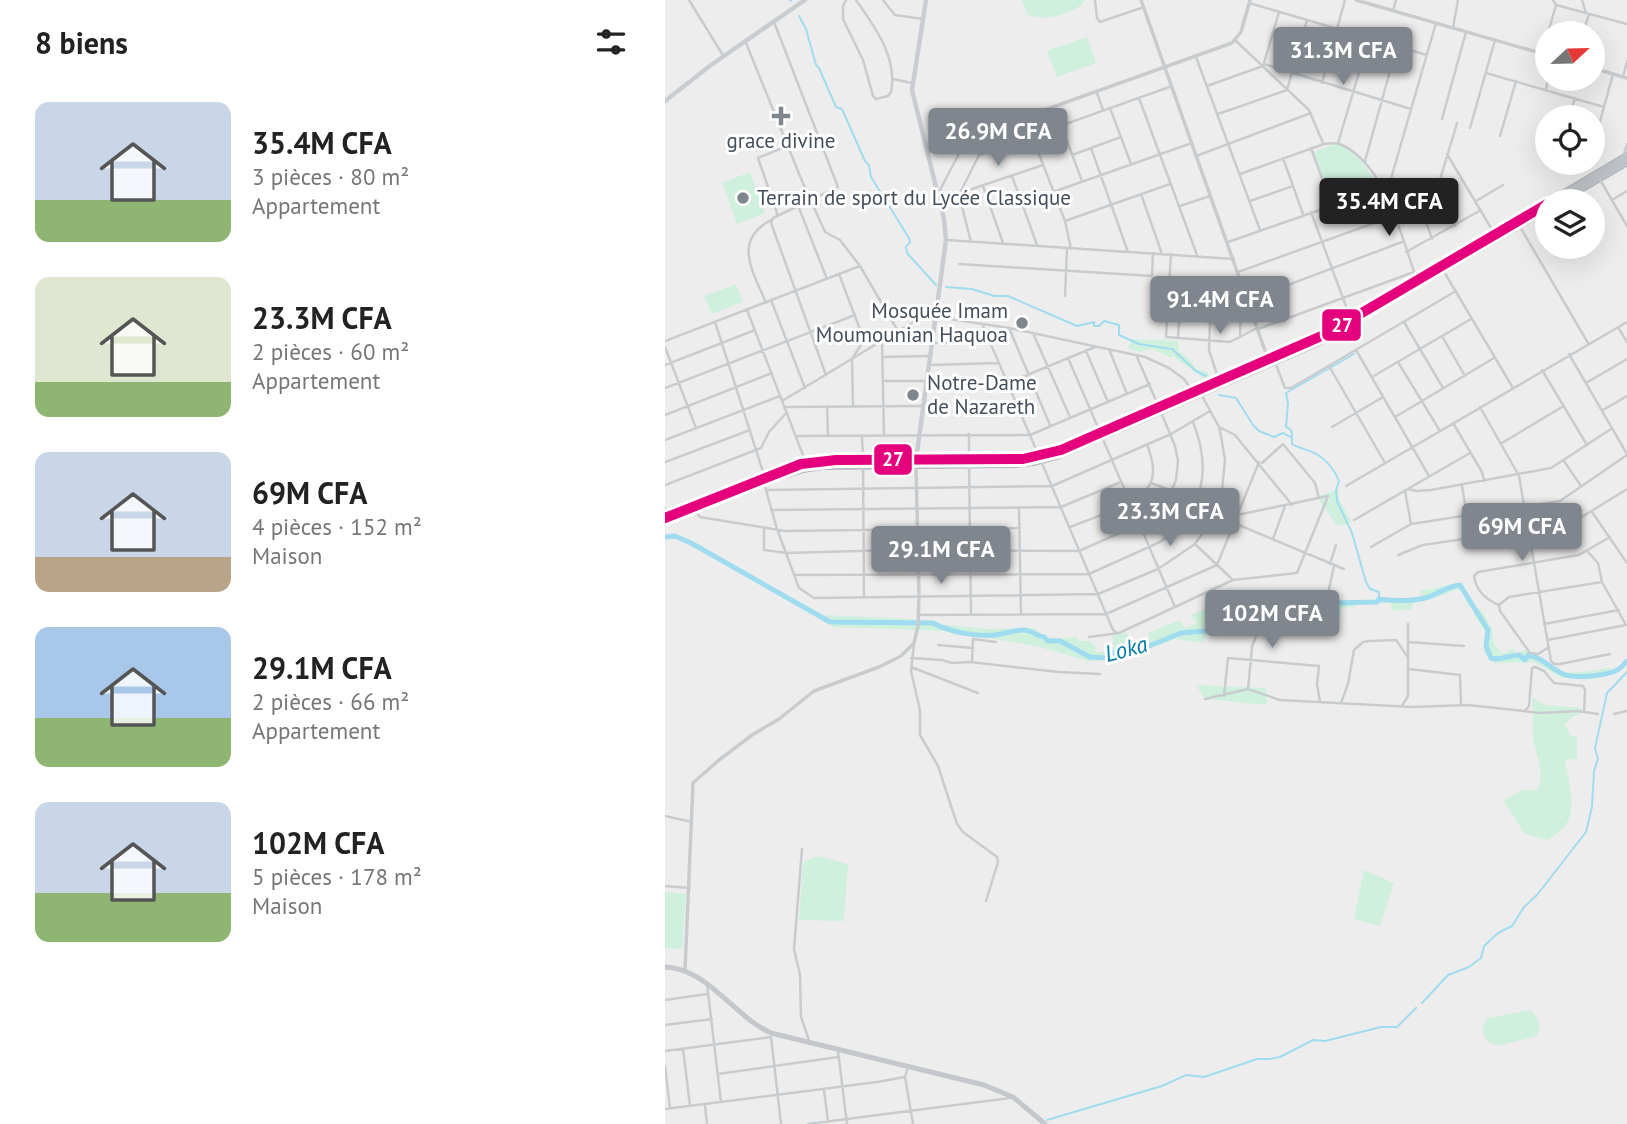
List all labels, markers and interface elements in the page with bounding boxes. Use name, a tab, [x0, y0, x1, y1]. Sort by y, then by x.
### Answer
north arrow	[1535, 21, 1605, 91]
map controls	[1535, 21, 1605, 259]
text: 8 biens	[35, 23, 128, 62]
icon: filters	[592, 23, 630, 61]
pin: 31.3M CFA	[1263, 28, 1423, 87]
text: 31.3M CFA	[1289, 35, 1397, 64]
button: locate	[1535, 105, 1605, 175]
marker: grace divine	[771, 106, 791, 126]
pin: 26.9M CFA	[918, 108, 1078, 168]
text: 26.9M CFA	[944, 116, 1052, 145]
text: 35.4M CFA	[252, 123, 392, 162]
place label: grace divine	[727, 127, 835, 154]
icon: home	[91, 130, 175, 214]
text: 3 pièces · 80 m²	[252, 162, 409, 191]
pin: 35.4M CFA	[1309, 178, 1469, 238]
place label: Terrain de sport du Lycée Classique	[757, 184, 1071, 211]
text: 35.4M CFA	[1335, 186, 1443, 215]
button: layers	[1535, 189, 1605, 259]
marker: Terrain de sport du Lycée Classique	[735, 190, 751, 206]
text: Appartement	[252, 191, 380, 220]
pin: 91.4M CFA	[1140, 276, 1300, 336]
text: 91.4M CFA	[1166, 284, 1274, 313]
place label: Mosquée Imam Moumounian Haquoa	[816, 297, 1008, 348]
text: 23.3M CFA	[252, 298, 392, 337]
icon: home	[91, 305, 175, 389]
line badge: 27	[1321, 308, 1362, 342]
text: 27	[1331, 313, 1353, 337]
marker: Mosquée Imam Moumounian Haquoa	[1014, 315, 1030, 331]
text: 2 pièces · 60 m²	[252, 337, 409, 366]
text: Appartement	[252, 366, 380, 395]
place label: Notre-Dame de Nazareth	[927, 369, 1037, 420]
marker: Notre-Dame de Nazareth	[905, 387, 921, 403]
line badge: 27	[873, 443, 913, 476]
text: 27	[882, 447, 904, 471]
text: 69M CFA	[252, 473, 367, 512]
icon: home	[91, 480, 175, 564]
pin: 23.3M CFA	[1090, 489, 1250, 548]
text: 23.3M CFA	[1116, 496, 1224, 525]
pin: 69M CFA	[1457, 504, 1587, 563]
text: 69M CFA	[1478, 511, 1566, 540]
text: 4 pièces · 152 m²	[252, 512, 422, 541]
pin: 29.1M CFA	[861, 526, 1021, 586]
text: 29.1M CFA	[887, 534, 995, 563]
text: Maison	[252, 541, 322, 570]
pin: 102M CFA	[1200, 590, 1344, 650]
text: 102M CFA	[1221, 598, 1323, 627]
water label: Loka	[1101, 629, 1150, 668]
text: 29.1M CFA	[252, 648, 392, 687]
icon: home	[91, 655, 175, 739]
text: 2 pièces · 66 m²	[252, 687, 409, 716]
text: Appartement	[252, 716, 380, 745]
text: 102M CFA	[252, 823, 384, 862]
icon: home	[91, 830, 175, 914]
text: 5 pièces · 178 m²	[252, 862, 422, 891]
text: Maison	[252, 891, 322, 920]

